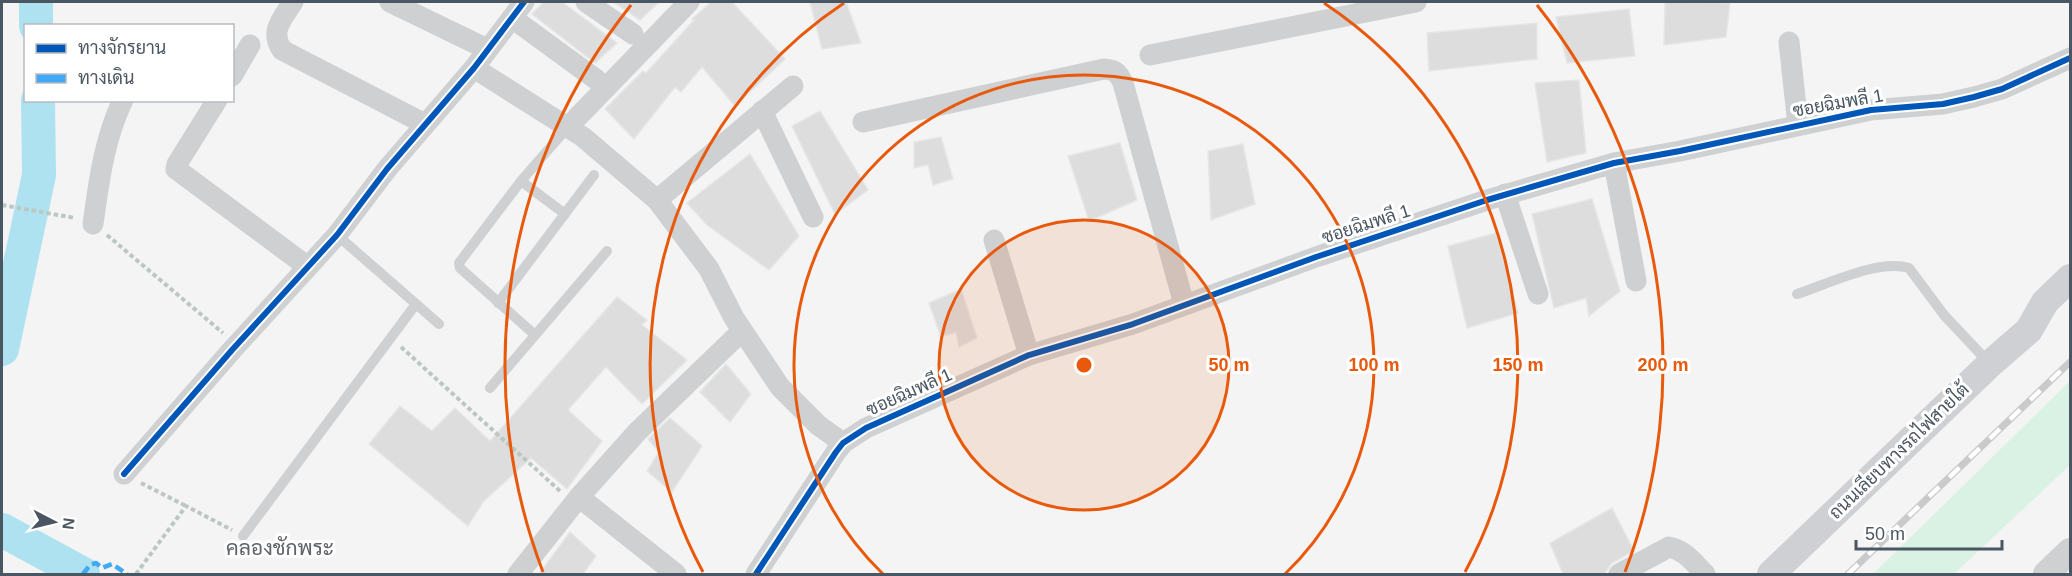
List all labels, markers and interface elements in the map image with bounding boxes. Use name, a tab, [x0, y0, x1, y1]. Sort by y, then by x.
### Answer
legend	[24, 24, 234, 102]
text: ทางจักรยาน	[78, 37, 166, 58]
text: ทางเดิน	[78, 67, 134, 88]
street label: ซอยฉิมพลี 1	[1791, 82, 1885, 121]
street label: ซอยฉิมพลี 1	[1318, 197, 1413, 248]
centre of rings	[1074, 355, 1094, 375]
text: 50 m	[1208, 355, 1250, 375]
text: 100 m	[1348, 355, 1400, 375]
text: 150 m	[1492, 355, 1544, 375]
text: 200 m	[1637, 355, 1689, 375]
street label: ซอยฉิมพลี 1	[862, 361, 955, 420]
street label: ถนนเลียบทางรถไฟสายใต้	[1823, 376, 1974, 523]
north arrow	[24, 492, 84, 552]
scale bar	[1856, 513, 2002, 551]
text: N	[59, 517, 78, 531]
text: 50 m	[1865, 524, 1905, 544]
district label: คลองชักพระ	[226, 536, 334, 559]

